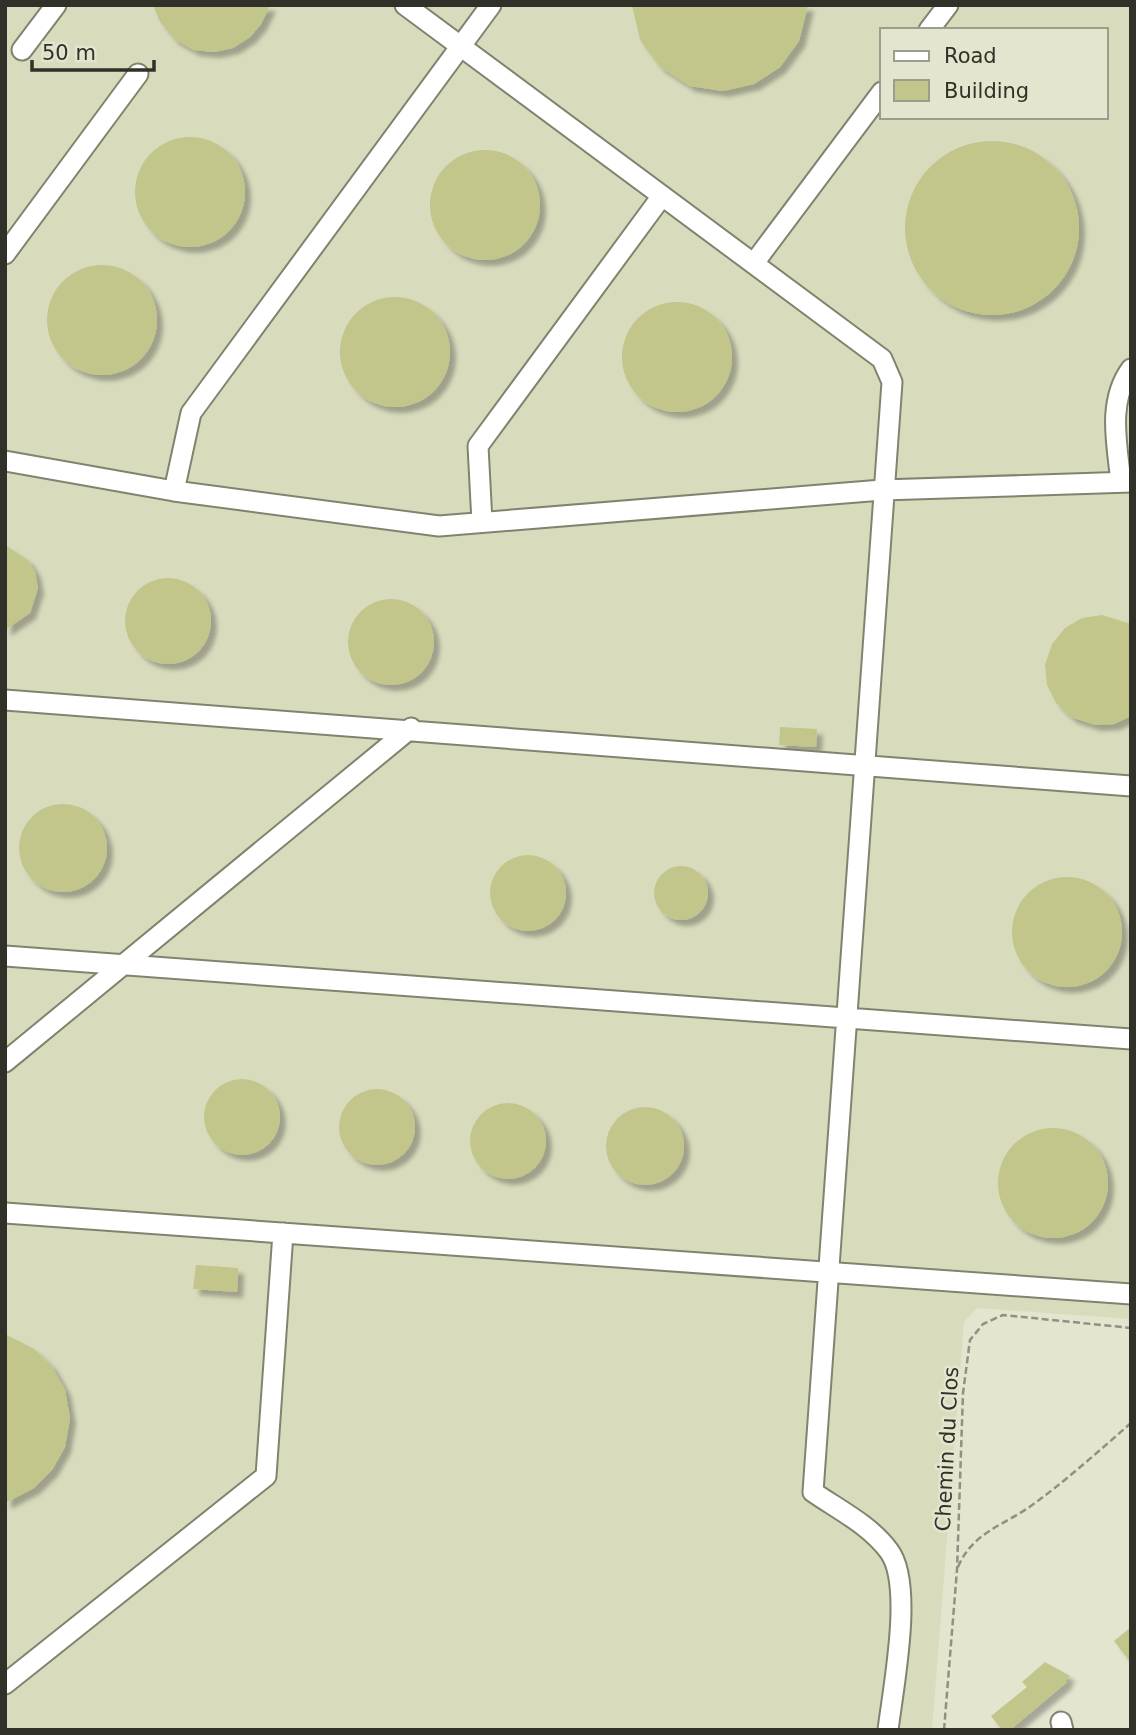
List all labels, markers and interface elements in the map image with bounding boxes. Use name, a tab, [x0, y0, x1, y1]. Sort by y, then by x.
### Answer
scale bar	[32, 28, 154, 72]
legend	[880, 28, 1108, 119]
text: 50 m	[42, 41, 96, 65]
text: Road	[944, 44, 997, 68]
text: Building	[944, 79, 1029, 103]
street label: Chemin du Clos	[931, 1366, 963, 1532]

